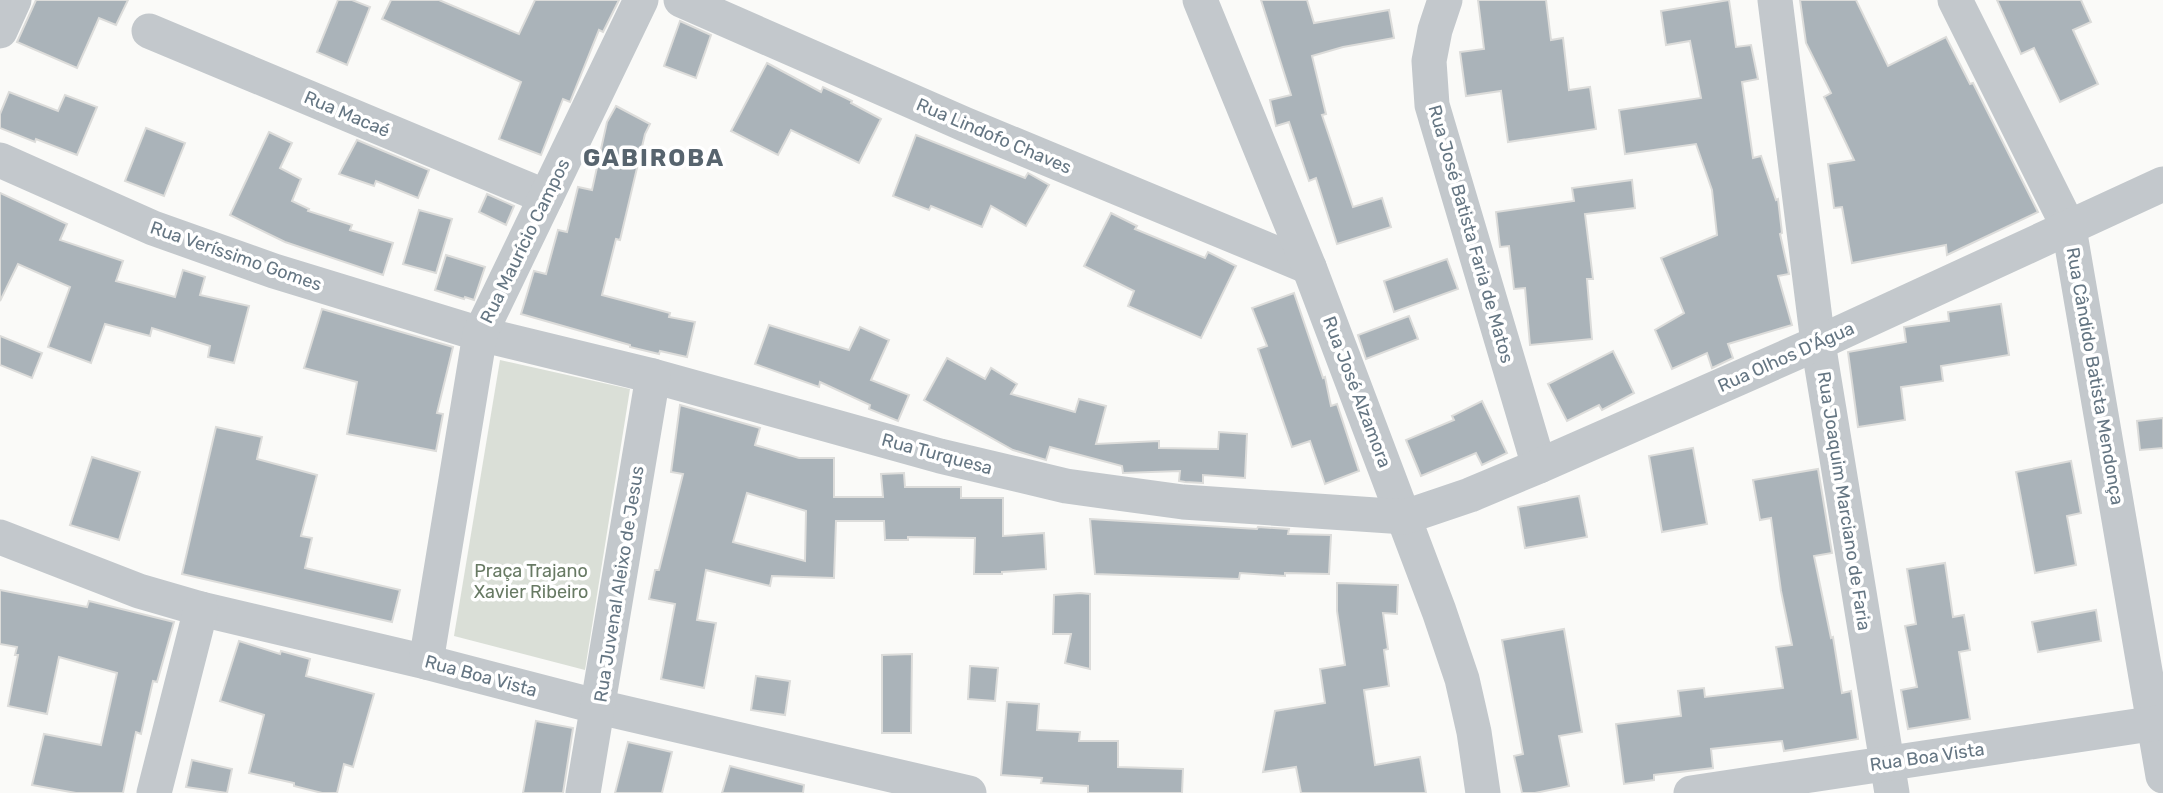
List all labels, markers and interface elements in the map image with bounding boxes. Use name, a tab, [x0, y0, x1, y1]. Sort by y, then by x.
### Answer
street label: Rua Macaé	[301, 86, 393, 142]
street label: Rua Lindofo Chaves	[913, 93, 1075, 179]
street label: Rua José Batista Faria de Matos	[1424, 102, 1518, 366]
district label: GABIROBA	[583, 144, 725, 172]
street label: Rua Maurício Campos	[476, 155, 574, 327]
street label: Rua Veríssimo Gomes	[147, 216, 325, 296]
street label: Rua Cândido Batista Mendonça	[2061, 245, 2129, 507]
street label: Rua José Alzamora	[1318, 313, 1396, 471]
street label: Rua Olhos D'Água	[1714, 317, 1858, 397]
street label: Rua Joaquim Marciano de Faria	[1813, 370, 1875, 632]
street label: Rua Turquesa	[879, 429, 995, 479]
street label: Rua Juvenal Aleixo de Jesus	[589, 464, 649, 704]
park label: Praça Trajano Xavier Ribeiro	[474, 560, 588, 603]
street label: Rua Boa Vista	[422, 650, 540, 702]
street label: Rua Boa Vista	[1868, 738, 1986, 776]

